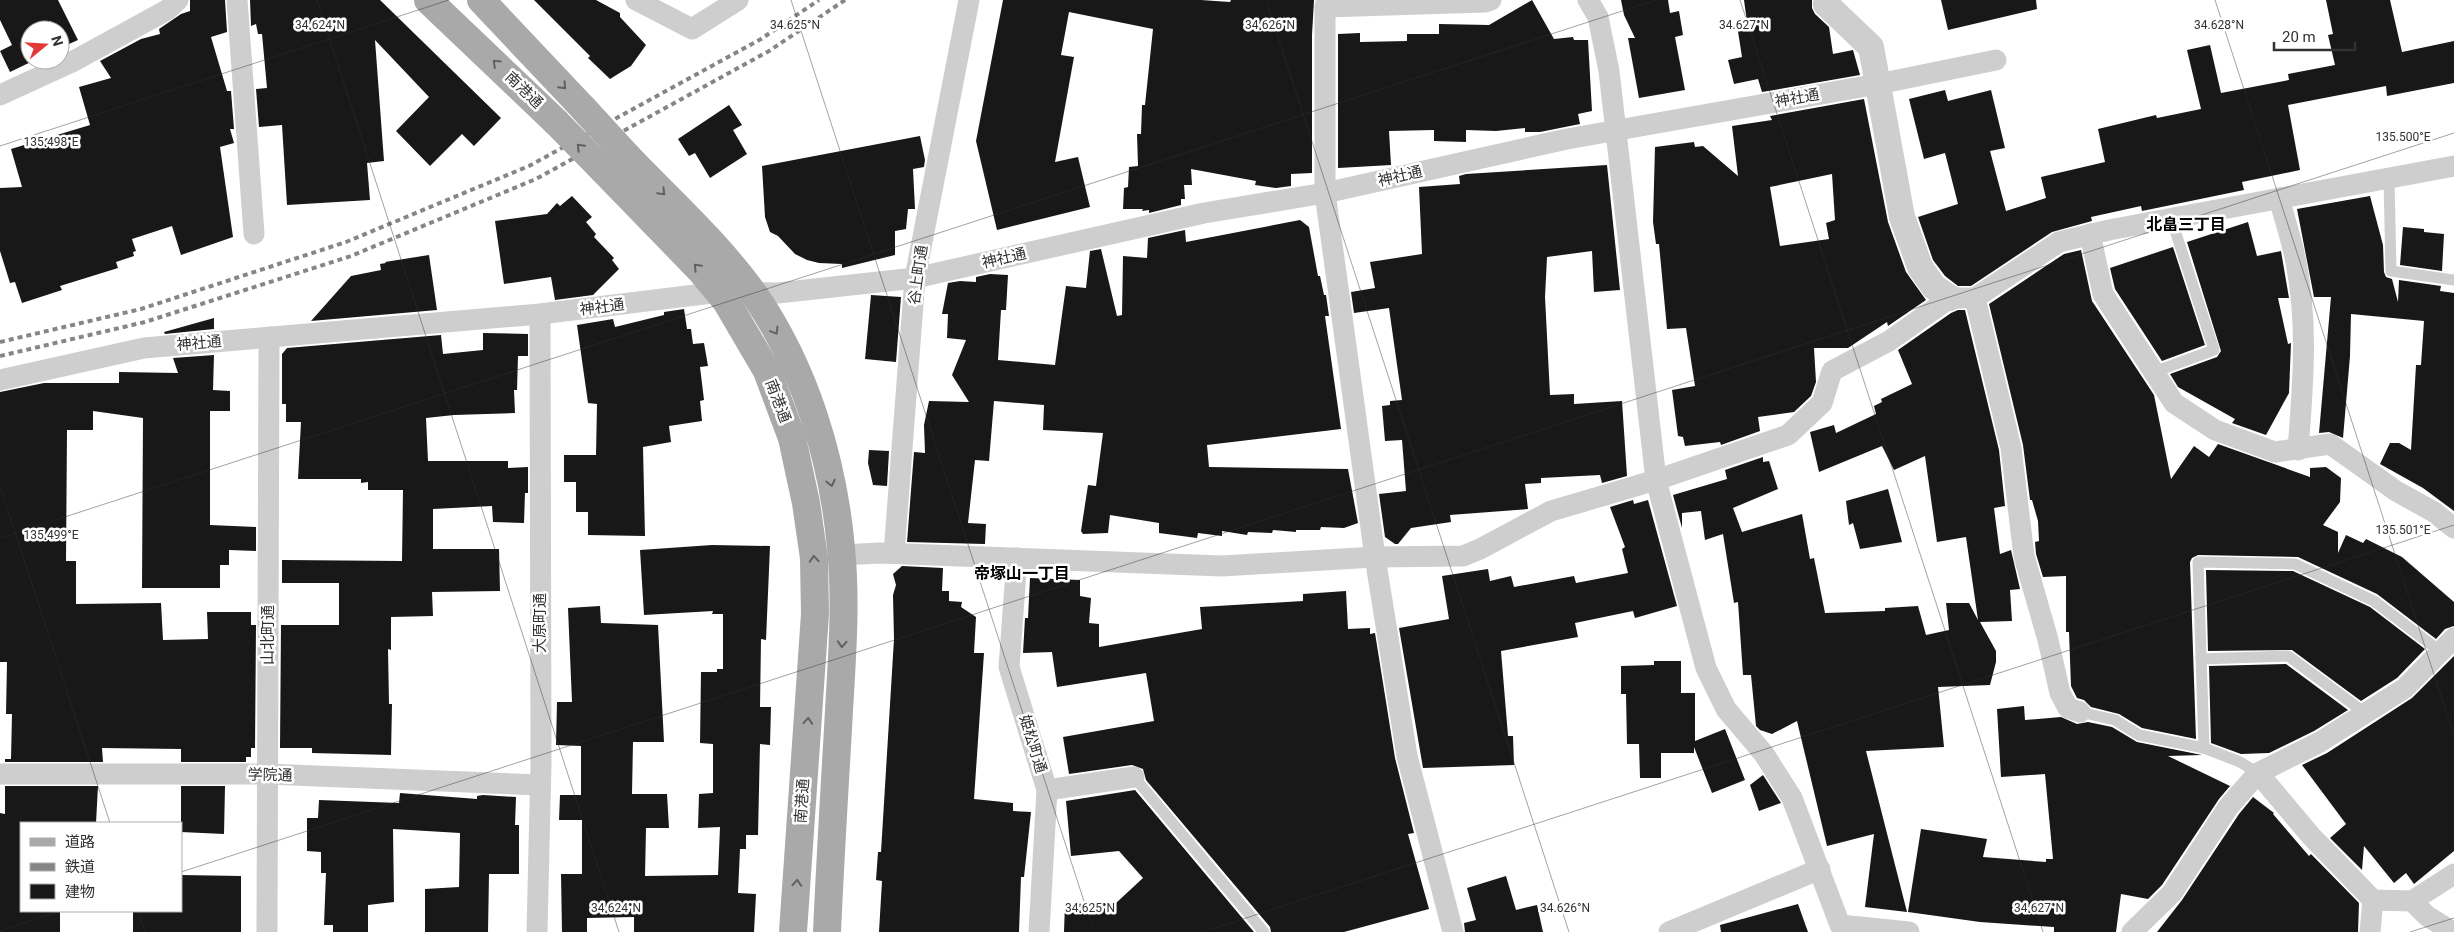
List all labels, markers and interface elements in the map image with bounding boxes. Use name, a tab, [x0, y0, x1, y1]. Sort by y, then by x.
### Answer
text: 34.624°N	[295, 18, 345, 32]
text: 34.625°N	[770, 18, 820, 32]
text: 34.626°N	[1245, 18, 1295, 32]
text: 34.627°N	[1719, 18, 1769, 32]
text: 34.628°N	[2194, 18, 2244, 32]
north arrow	[20, 20, 70, 70]
scale bar	[2274, 20, 2355, 52]
text: 20 m	[2282, 28, 2316, 46]
text: N	[48, 34, 67, 48]
one-way arrow	[492, 60, 501, 69]
street label: 南港通	[502, 68, 546, 112]
one-way arrow	[557, 80, 566, 89]
street label: 神社通	[1773, 85, 1821, 111]
text: 135.500°E	[2376, 130, 2431, 144]
text: 135.498°E	[24, 135, 79, 149]
one-way arrow	[577, 143, 586, 152]
street label: 神社通	[1376, 162, 1424, 190]
one-way arrow	[656, 187, 665, 196]
district label: 北畠三丁目	[2146, 215, 2226, 234]
street label: 谷上町通	[905, 244, 931, 306]
street label: 神社通	[980, 244, 1028, 272]
one-way arrow	[694, 264, 703, 273]
street label: 神社通	[579, 295, 625, 319]
one-way arrow	[769, 325, 779, 334]
street label: 神社通	[176, 332, 222, 354]
street label: 南港通	[762, 377, 794, 425]
one-way arrow	[825, 478, 836, 487]
text: 135.501°E	[2376, 523, 2431, 537]
text: 135.499°E	[24, 528, 79, 542]
one-way arrow	[808, 555, 819, 563]
district label: 帝塚山一丁目	[974, 564, 1070, 583]
street label: 大原町通	[531, 593, 549, 653]
street label: 山北町通	[259, 605, 277, 665]
one-way arrow	[836, 641, 847, 649]
street label: 姫松町通	[1016, 713, 1050, 775]
one-way arrow	[802, 717, 813, 725]
street label: 学院通	[247, 766, 293, 784]
street label: 南港通	[791, 778, 813, 824]
legend	[20, 822, 182, 912]
text: 道路	[65, 833, 95, 851]
text: 鉄道	[65, 858, 95, 876]
one-way arrow	[791, 879, 802, 887]
text: 建物	[65, 883, 95, 901]
text: 34.624°N	[591, 901, 641, 915]
text: 34.625°N	[1065, 901, 1115, 915]
text: 34.626°N	[1540, 901, 1590, 915]
text: 34.627°N	[2014, 901, 2064, 915]

